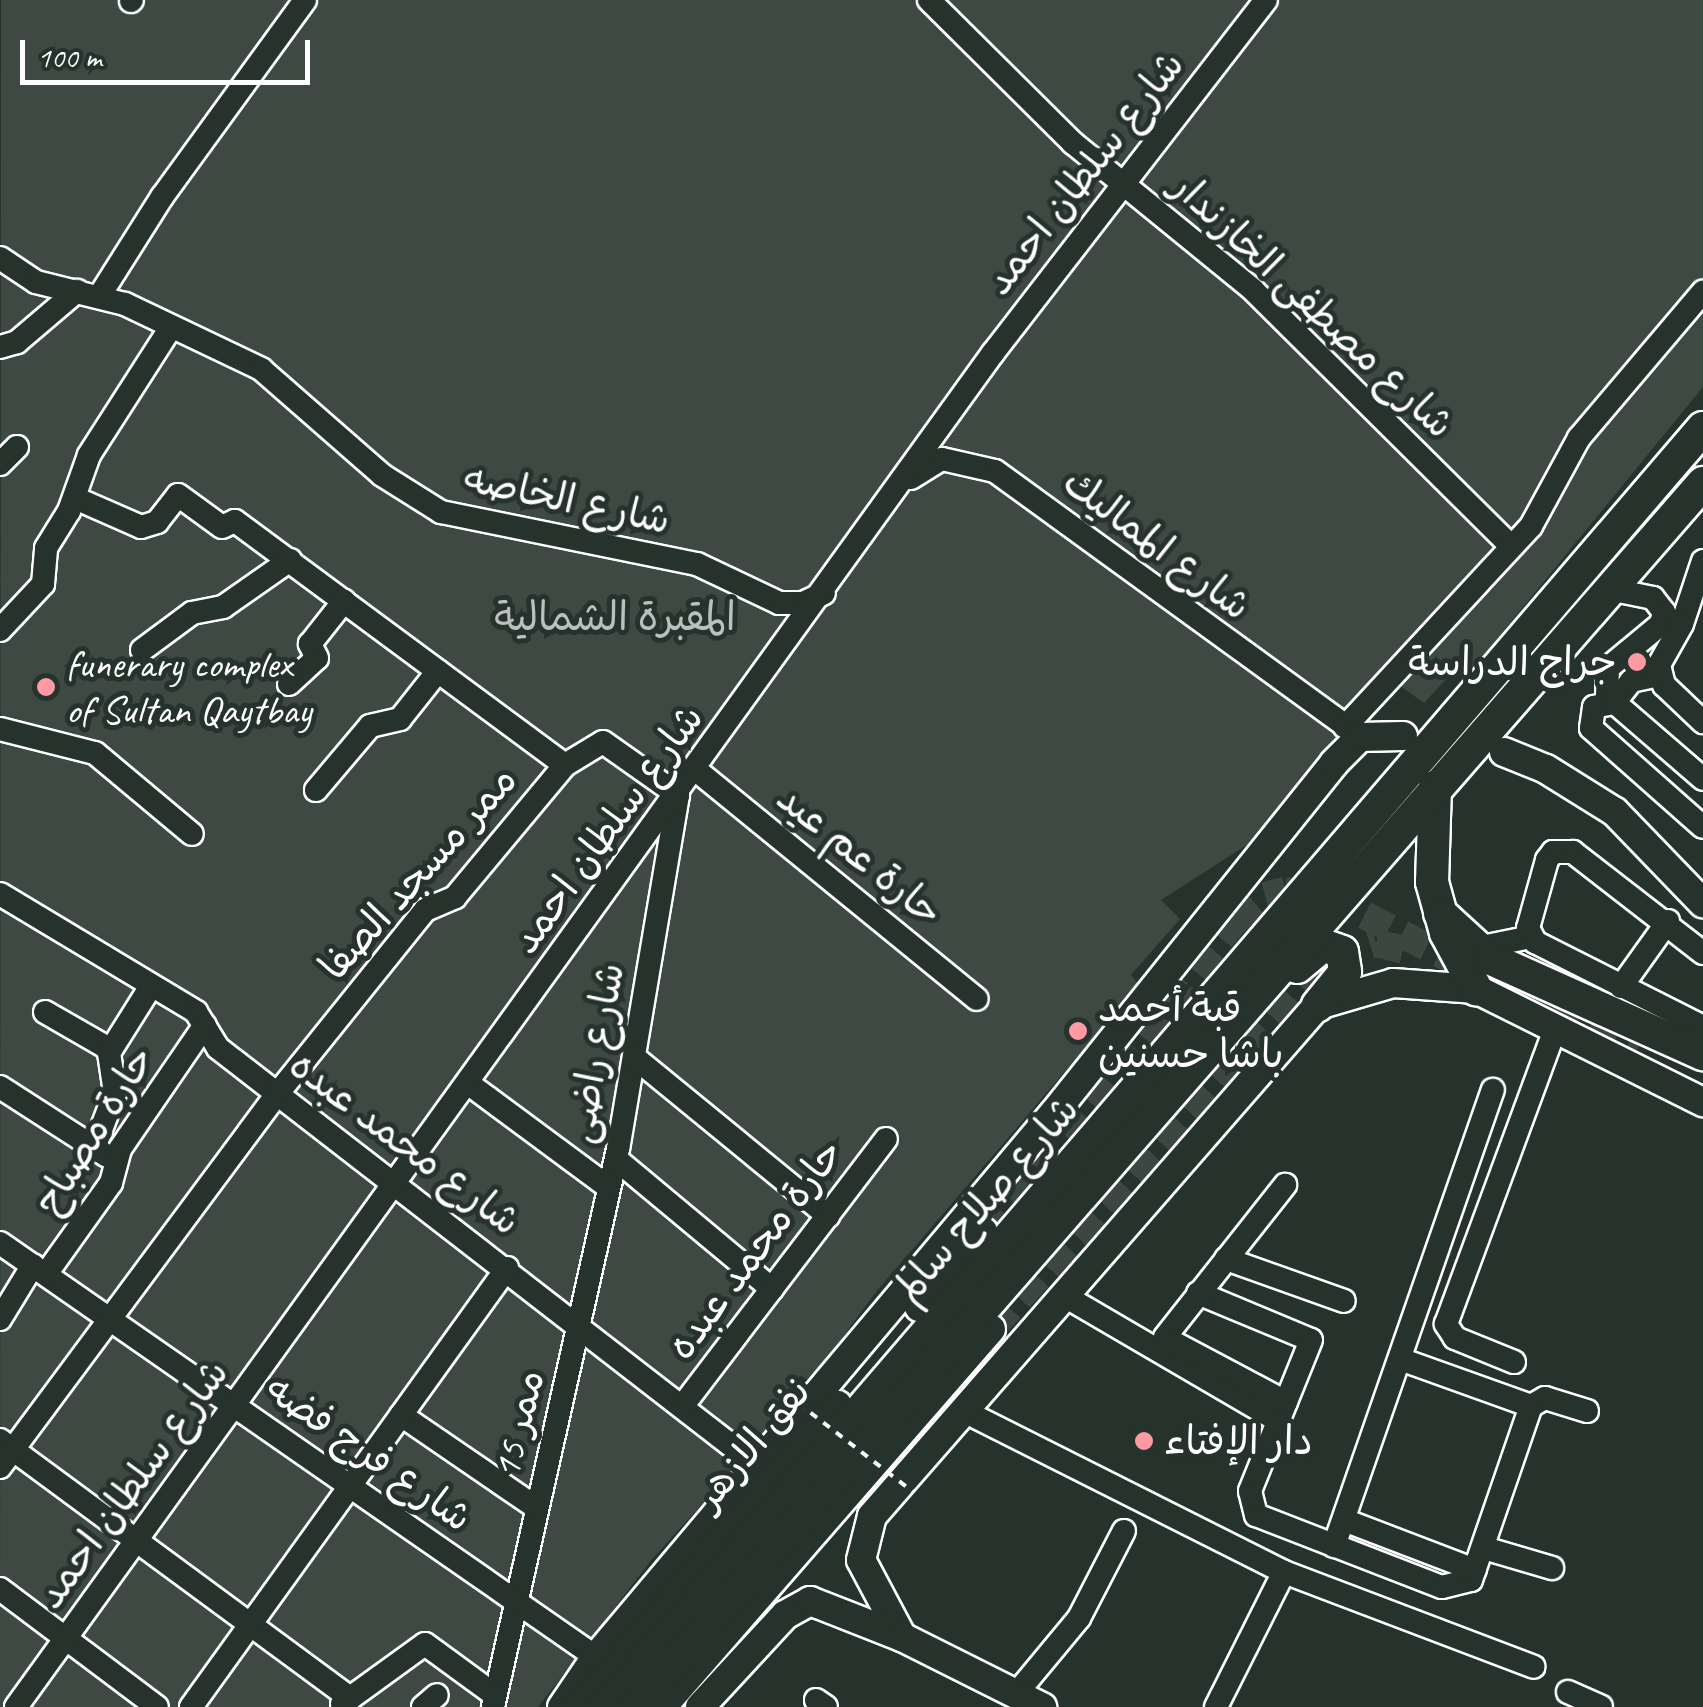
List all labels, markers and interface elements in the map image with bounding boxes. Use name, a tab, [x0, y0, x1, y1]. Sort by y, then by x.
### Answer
scale bar	[25, 20, 315, 82]
text: 100 m	[37, 38, 102, 76]
street label: شارع سلطان احمد	[974, 41, 1194, 305]
street label: شارع مصطفى الخازندار	[1162, 162, 1464, 448]
street label: شارع الخاصه	[460, 454, 674, 544]
street label: شارع المماليك	[1054, 458, 1260, 630]
park label: المقبرة الشمالية	[494, 593, 736, 641]
place label: جراج الدراسة	[1408, 638, 1617, 686]
place label: funerary complex of Sultan Qaytbay	[66, 640, 310, 734]
marker: جراج الدراسة	[1626, 651, 1648, 673]
marker: funerary complex of Sultan Qaytbay	[35, 676, 57, 698]
street label: شارع سلطان احمد	[500, 695, 714, 963]
street label: ممر مسجد الصفا	[309, 756, 527, 990]
street label: حارة عم عيد	[768, 774, 952, 936]
street label: شارع راضى	[556, 959, 634, 1147]
place label: قبة أحمد باشا حسنين	[1098, 984, 1284, 1078]
marker: قبة أحمد باشا حسنين	[1067, 1020, 1089, 1042]
street label: حارة مصباح	[23, 1037, 165, 1223]
street label: شارع محمد عبده	[280, 1041, 530, 1245]
street label: شارع صلاح سالم	[883, 1086, 1089, 1312]
street label: حارة محمد عبده	[657, 1129, 853, 1369]
street label: شارع سلطان احمد	[25, 1350, 239, 1618]
street label: شارع فرج فضه	[257, 1364, 481, 1542]
street label: ممر 15	[481, 1365, 555, 1483]
street label: نفق الازهر	[683, 1368, 821, 1520]
place label: دار الإفتاء	[1164, 1417, 1313, 1465]
marker: دار الإفتاء	[1133, 1430, 1155, 1452]

